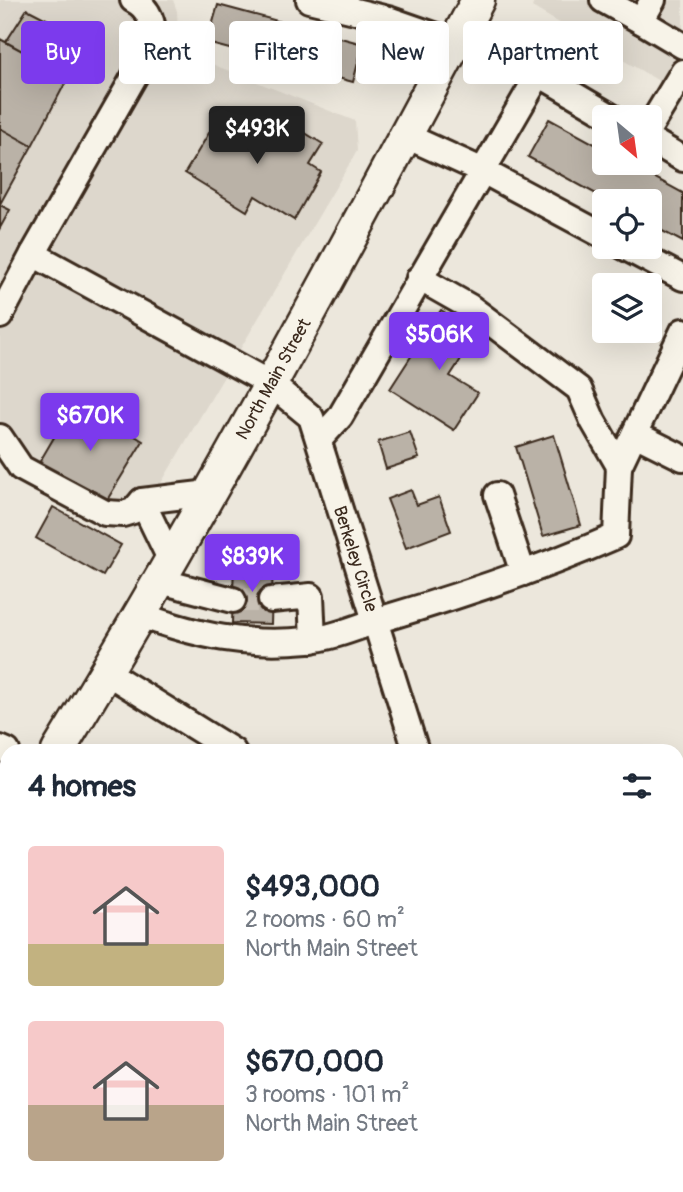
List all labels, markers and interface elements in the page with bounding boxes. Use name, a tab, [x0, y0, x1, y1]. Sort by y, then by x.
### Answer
chip: Buy	[21, 21, 105, 84]
chip: Rent	[119, 21, 215, 84]
chip: Filters	[229, 21, 342, 84]
chip: New	[356, 21, 449, 84]
chip: Apartment	[463, 21, 623, 84]
north arrow	[592, 105, 662, 175]
map controls	[592, 105, 662, 343]
pin: $493K	[208, 106, 306, 166]
text: $493K	[225, 114, 289, 143]
button: locate	[592, 189, 662, 259]
button: layers	[592, 273, 662, 343]
pin: $506K	[390, 312, 488, 372]
street label: North Main Street	[231, 313, 316, 444]
text: $506K	[405, 320, 473, 349]
pin: $670K	[41, 393, 139, 453]
text: $670K	[56, 401, 124, 430]
street label: Berkeley Circle	[328, 503, 383, 615]
pin: $839K	[203, 534, 301, 594]
text: $839K	[221, 542, 283, 571]
icon: filters	[618, 767, 656, 805]
text: 4 homes	[28, 768, 136, 805]
text: $493,000	[245, 868, 380, 905]
icon: home	[84, 874, 168, 958]
text: 2 rooms · 60 m²	[245, 905, 405, 934]
text: North Main Street	[245, 934, 418, 963]
text: $670,000	[245, 1043, 384, 1080]
icon: home	[84, 1049, 168, 1133]
text: 3 rooms · 101 m²	[245, 1080, 409, 1109]
text: North Main Street	[245, 1109, 418, 1138]

